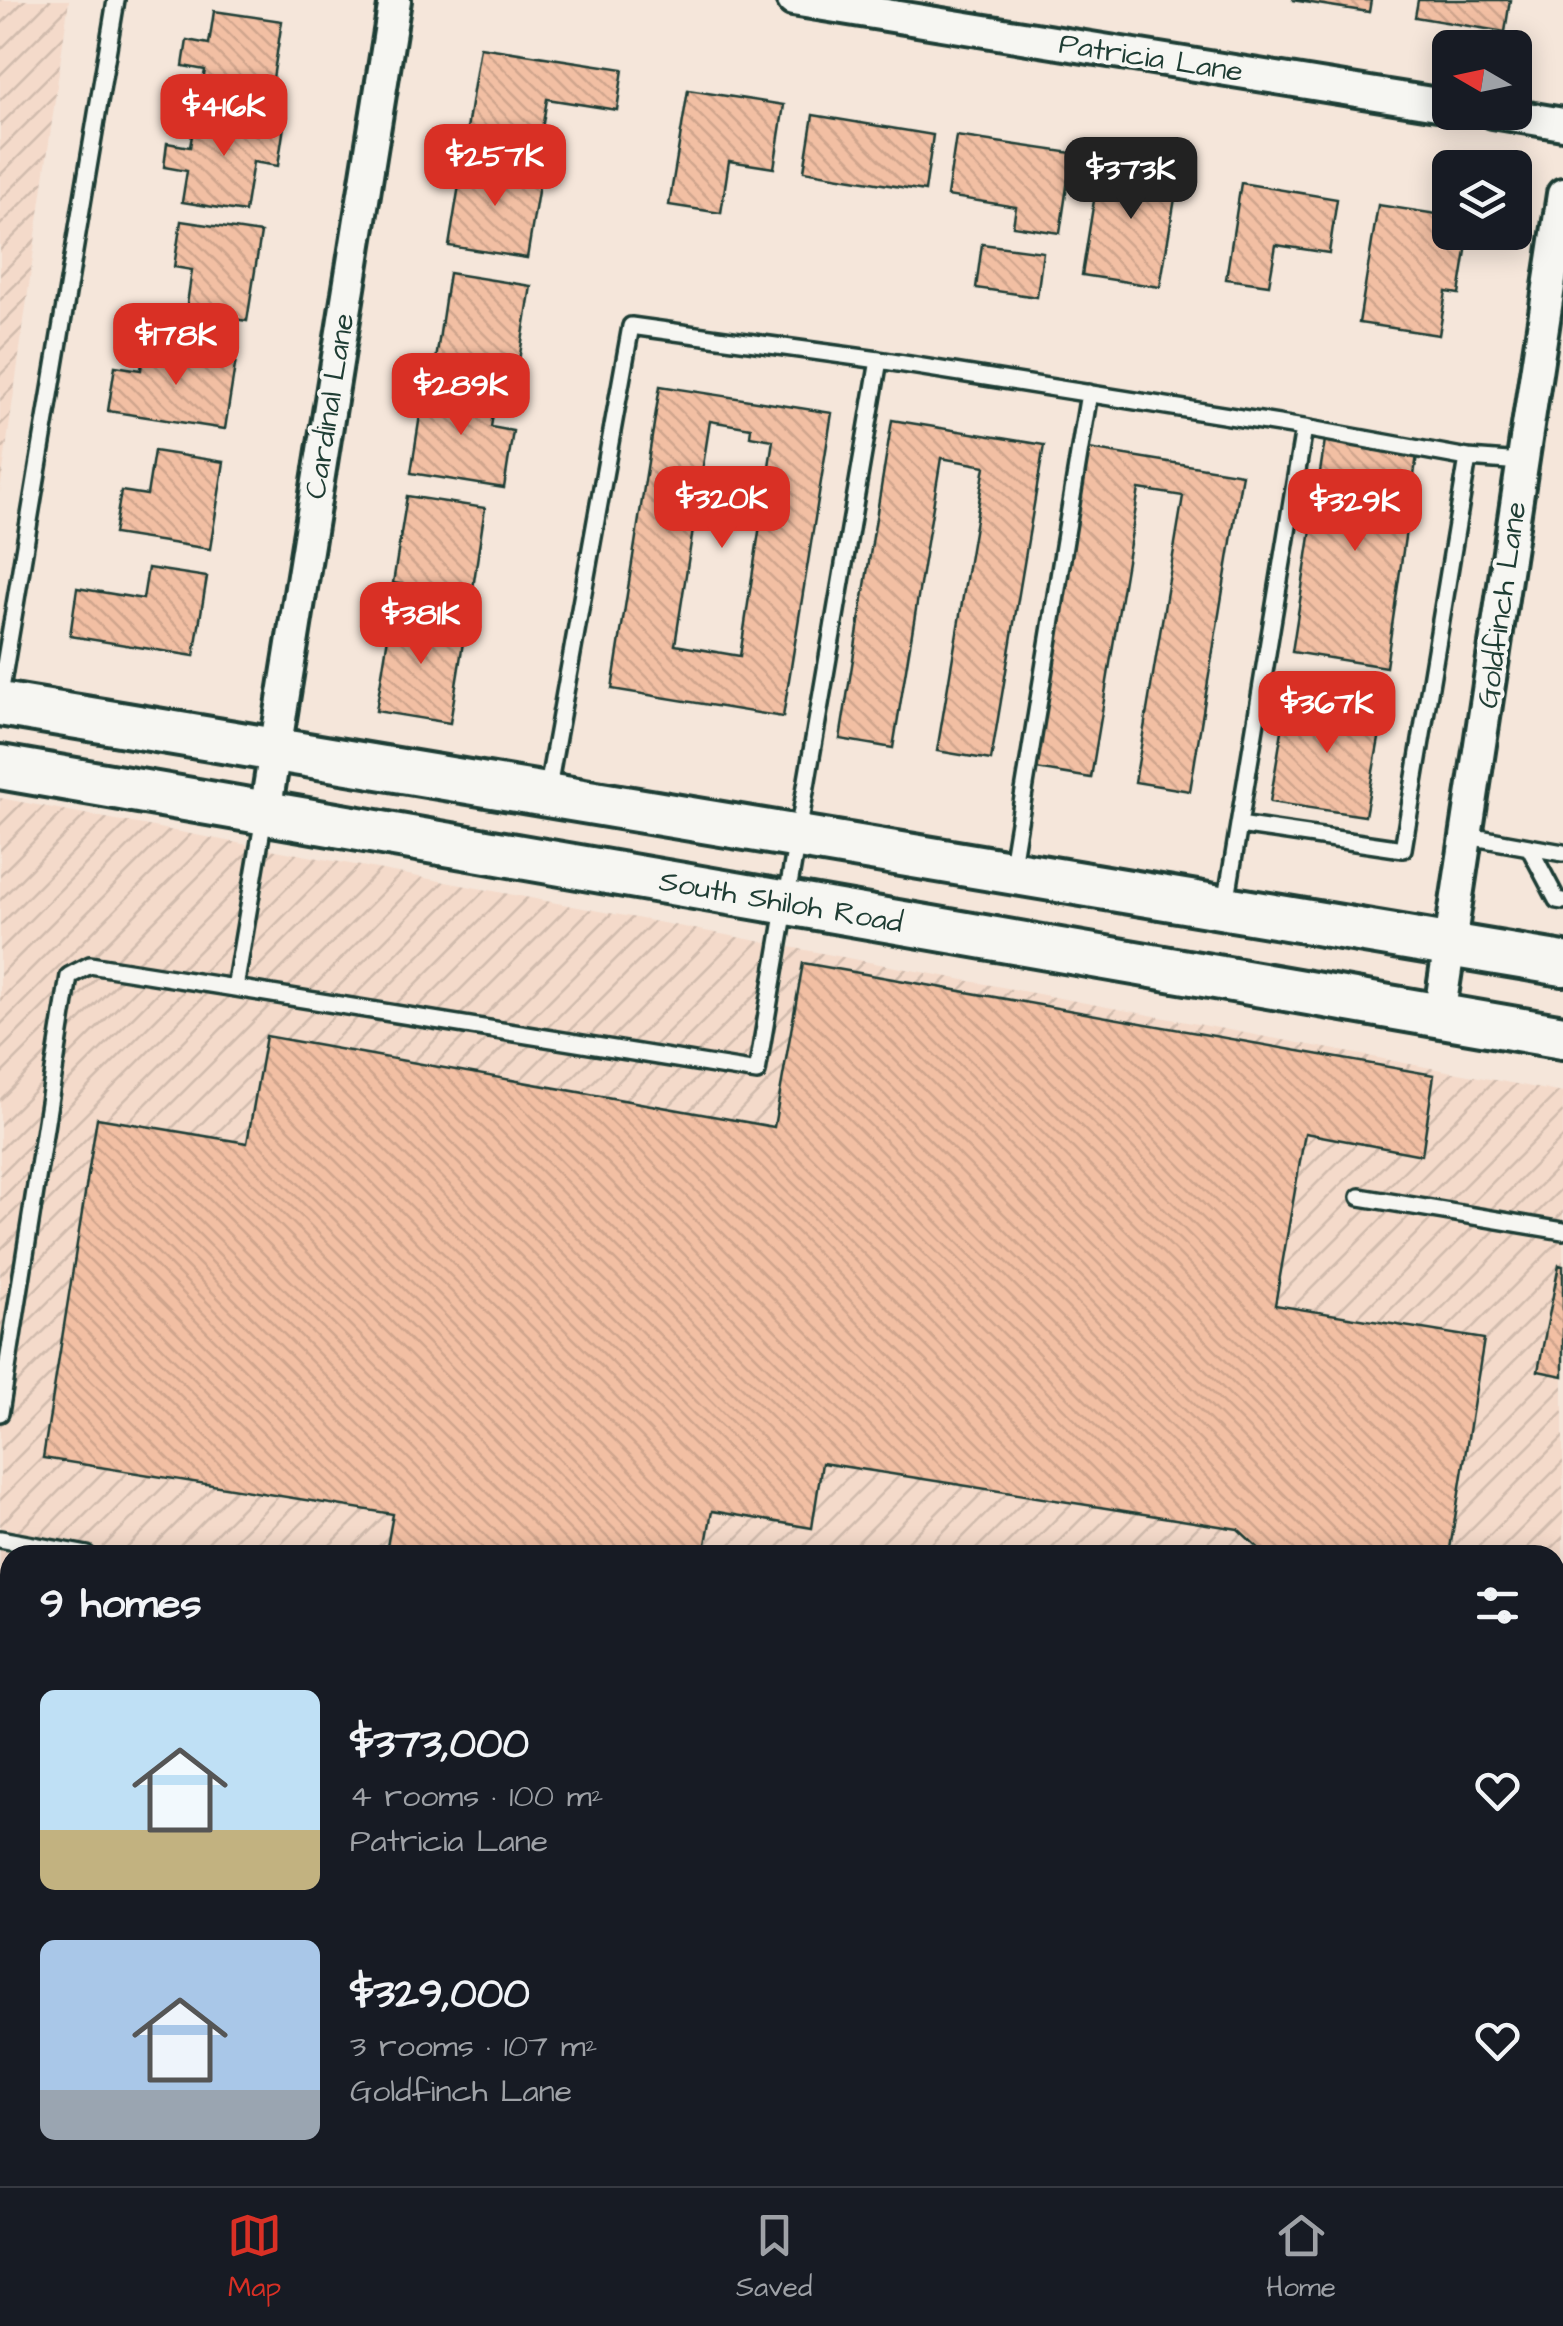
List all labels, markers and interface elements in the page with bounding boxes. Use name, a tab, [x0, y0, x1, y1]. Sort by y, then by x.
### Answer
street label: Patricia Lane	[1056, 23, 1246, 93]
north arrow	[1432, 30, 1532, 130]
map controls	[1432, 30, 1532, 250]
pin: $416K	[154, 74, 294, 159]
text: $416K	[182, 84, 266, 129]
pin: $257K	[425, 124, 565, 209]
text: $257K	[446, 134, 544, 179]
pin: $373K	[1061, 137, 1201, 222]
text: $373K	[1086, 147, 1176, 192]
button: layers	[1432, 150, 1532, 250]
pin: $178K	[106, 303, 246, 388]
street label: Cardinal Lane	[295, 310, 365, 502]
text: $178K	[135, 313, 217, 358]
pin: $289K	[391, 353, 531, 438]
text: $289K	[414, 363, 508, 408]
pin: $320K	[652, 466, 792, 551]
pin: $329K	[1285, 469, 1425, 554]
text: $320K	[676, 476, 768, 521]
text: $329K	[1310, 479, 1400, 524]
street label: Goldfinch Lane	[1467, 499, 1537, 711]
pin: $381K	[351, 582, 491, 667]
text: $381K	[382, 592, 460, 637]
pin: $367K	[1257, 671, 1397, 756]
text: $367K	[1280, 681, 1374, 726]
street label: South Shiloh Road	[656, 860, 906, 944]
text: 9 homes	[40, 1576, 202, 1634]
icon: filters	[1470, 1578, 1525, 1633]
text: $373,000	[350, 1716, 529, 1774]
icon: home	[120, 1730, 240, 1850]
icon: heart	[1470, 1763, 1525, 1818]
text: 4 rooms · 100 m²	[350, 1774, 604, 1819]
text: Patricia Lane	[350, 1819, 548, 1864]
text: $329,000	[350, 1966, 530, 2024]
icon: home	[120, 1980, 240, 2100]
icon: heart	[1470, 2013, 1525, 2068]
text: 3 rooms · 107 m²	[350, 2024, 598, 2069]
text: Goldfinch Lane	[350, 2069, 572, 2114]
tab: Map	[227, 2208, 282, 2307]
tab: Saved	[736, 2208, 812, 2307]
tab: Home	[1266, 2208, 1336, 2307]

